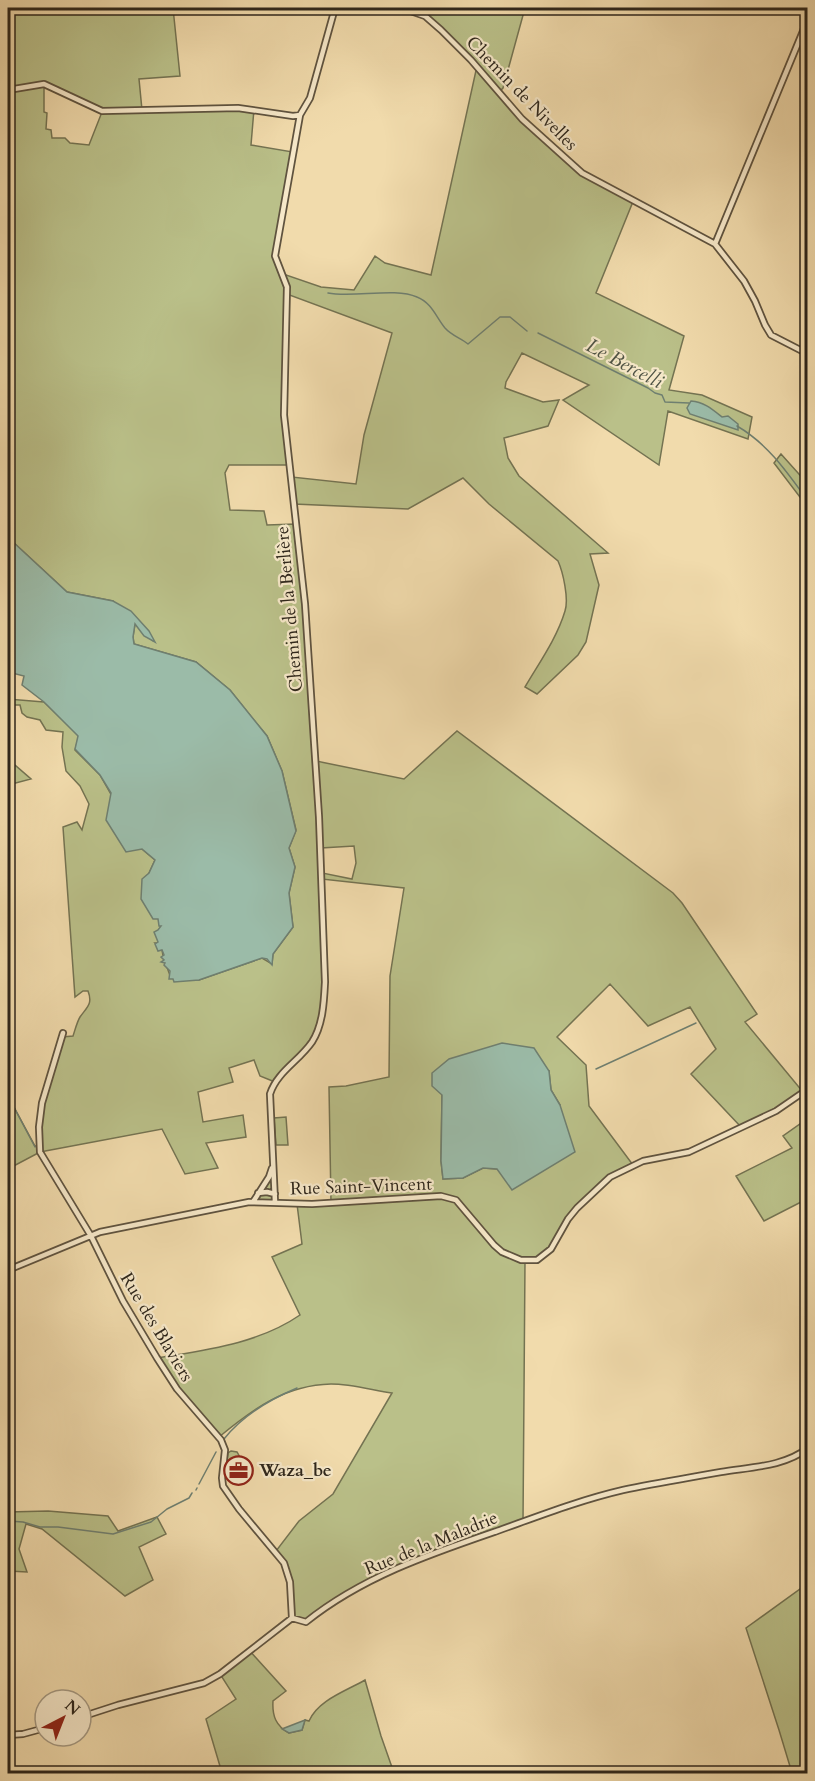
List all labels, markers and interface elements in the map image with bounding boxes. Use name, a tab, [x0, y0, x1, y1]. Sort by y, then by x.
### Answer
street label: Chemin de Nivelles	[460, 30, 583, 156]
water label: Le Bercelli	[582, 332, 668, 395]
street label: Chemin de la Berlière	[270, 525, 309, 693]
street label: Rue Saint-Vincent	[290, 1172, 433, 1201]
street label: Rue des Blaviers	[114, 1268, 199, 1387]
office icon: Waza_be	[222, 1454, 254, 1486]
place label: Waza_be	[258, 1458, 332, 1483]
street label: Rue de la Maladrie	[361, 1505, 502, 1582]
north arrow	[33, 1688, 93, 1748]
text: N	[60, 1695, 85, 1720]

